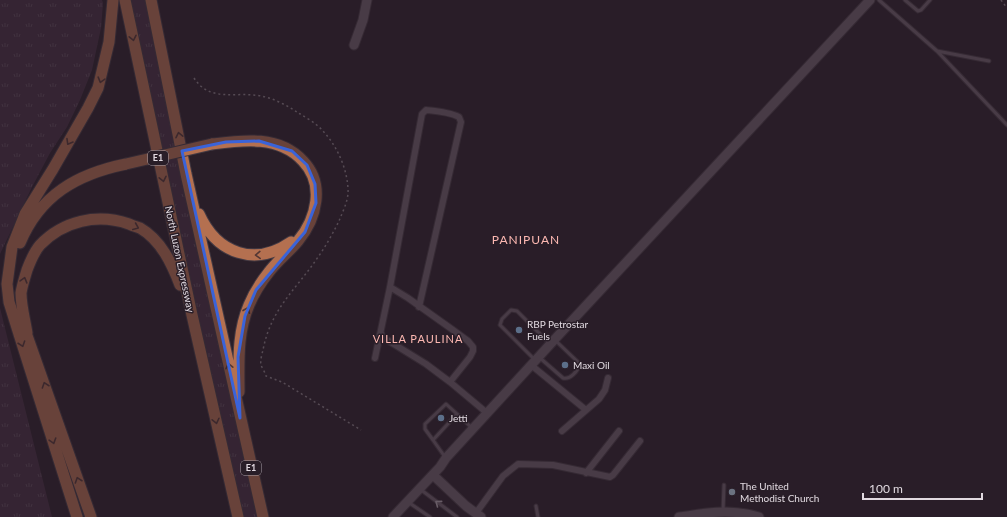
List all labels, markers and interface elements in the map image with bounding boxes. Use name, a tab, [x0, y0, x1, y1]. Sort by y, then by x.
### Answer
one-way arrow	[129, 35, 137, 41]
one-way arrow	[97, 77, 105, 83]
one-way arrow	[175, 132, 183, 139]
one-way arrow	[66, 138, 73, 145]
road number: E1	[148, 151, 168, 165]
one-way arrow	[158, 176, 166, 182]
street label: North Luzon Expressway	[163, 205, 197, 314]
one-way arrow	[131, 222, 139, 230]
district label: PANIPUAN	[492, 232, 560, 247]
one-way arrow	[255, 250, 261, 259]
one-way arrow	[19, 277, 28, 284]
one-way arrow	[243, 307, 251, 314]
place label: RBP Petrostar Fuels	[527, 318, 589, 342]
marker: RBP Petrostar Fuels	[514, 325, 524, 335]
district label: VILLA PAULINA	[373, 332, 463, 345]
one-way arrow	[17, 341, 26, 348]
place label: Maxi Oil	[573, 359, 610, 371]
marker: Maxi Oil	[560, 360, 570, 370]
one-way arrow	[225, 363, 233, 370]
one-way arrow	[41, 382, 50, 389]
place label: Jetti	[449, 412, 468, 424]
marker: Jetti	[436, 413, 446, 423]
one-way arrow	[212, 418, 220, 425]
one-way arrow	[48, 438, 57, 445]
road number: E1	[241, 461, 261, 475]
scale bar	[863, 475, 982, 501]
one-way arrow	[75, 477, 83, 484]
place label: The United Methodist Church	[740, 480, 819, 504]
text: 100 m	[869, 481, 903, 496]
marker: The United Methodist Church	[727, 487, 737, 497]
one-way arrow	[436, 501, 443, 508]

